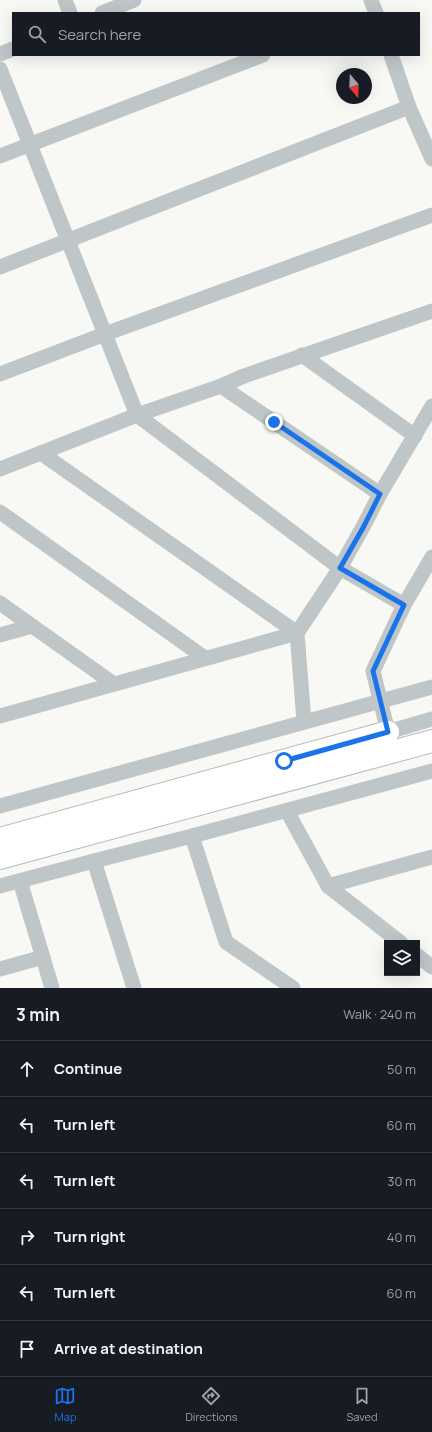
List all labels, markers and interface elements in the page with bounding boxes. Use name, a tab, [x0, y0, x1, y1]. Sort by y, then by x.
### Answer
search box	[12, 12, 420, 56]
icon: search	[26, 23, 48, 45]
text: Search here	[58, 24, 141, 45]
north arrow	[336, 68, 372, 104]
route end	[265, 413, 283, 431]
route start	[275, 752, 293, 770]
map controls	[384, 940, 420, 976]
button: layers	[384, 940, 420, 976]
text: 3 min	[16, 1003, 60, 1026]
text: Walk · 240 m	[343, 1005, 416, 1023]
icon: ahead	[16, 1058, 38, 1080]
text: Continue	[54, 1058, 122, 1079]
text: 50 m	[387, 1060, 416, 1078]
icon: left	[16, 1114, 38, 1136]
text: Turn left	[54, 1114, 116, 1135]
text: 60 m	[386, 1116, 416, 1134]
icon: left	[16, 1170, 38, 1192]
text: Turn left	[54, 1170, 116, 1191]
text: 30 m	[387, 1172, 416, 1190]
icon: right	[16, 1226, 38, 1248]
text: Turn right	[54, 1226, 125, 1247]
text: 40 m	[387, 1228, 416, 1246]
icon: left	[16, 1282, 38, 1304]
text: Turn left	[54, 1282, 116, 1303]
text: 60 m	[386, 1284, 416, 1302]
icon: arrive	[16, 1338, 38, 1360]
text: Arrive at destination	[54, 1338, 203, 1359]
tab: Map	[54, 1385, 76, 1424]
tab: Directions	[185, 1385, 238, 1424]
tab: Saved	[347, 1385, 378, 1424]

